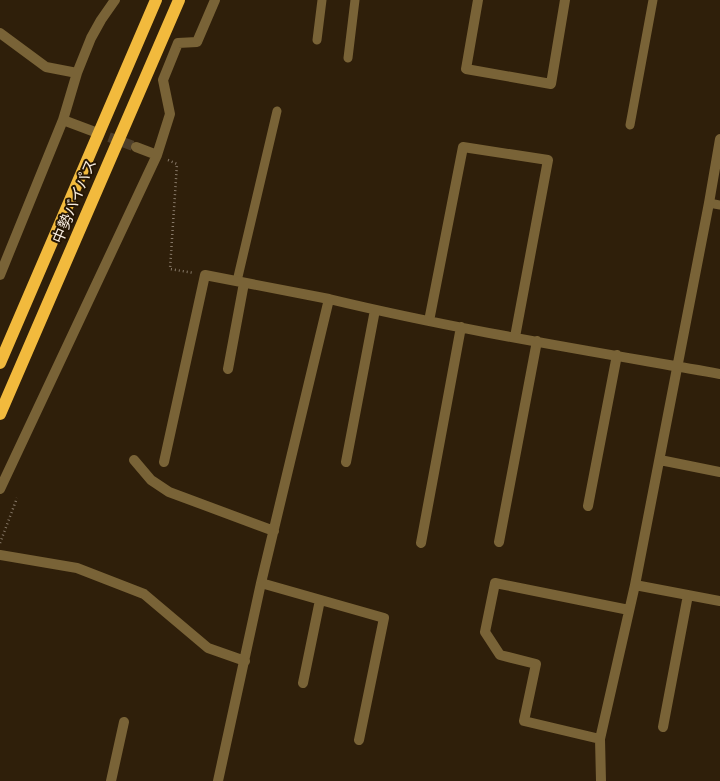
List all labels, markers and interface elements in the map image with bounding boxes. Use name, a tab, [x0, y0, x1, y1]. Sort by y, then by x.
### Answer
street label: 中勢バイパス	[48, 156, 100, 246]

